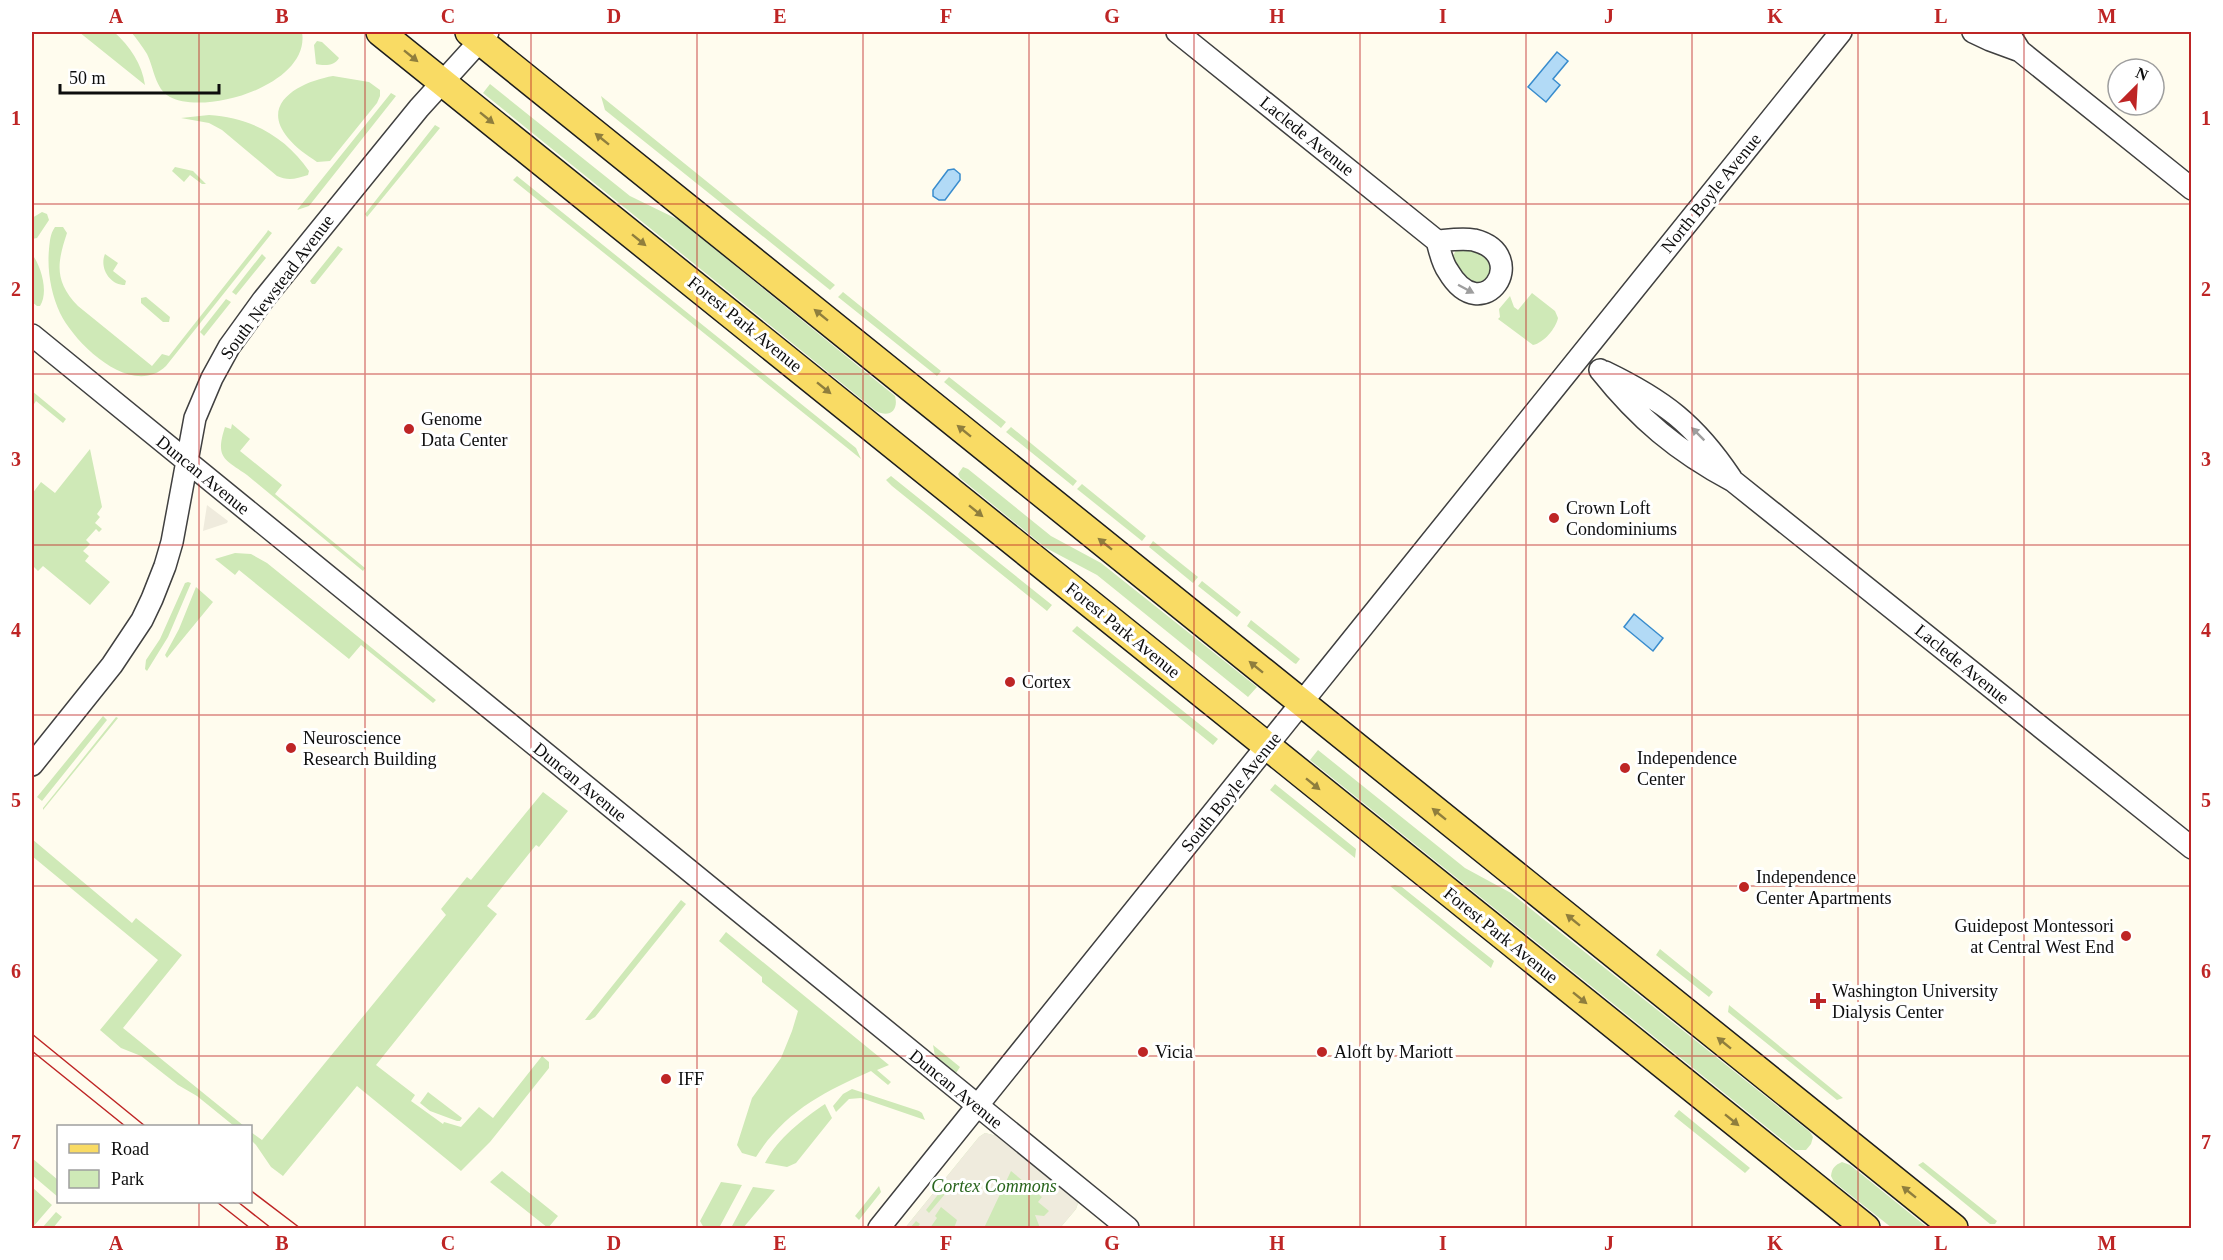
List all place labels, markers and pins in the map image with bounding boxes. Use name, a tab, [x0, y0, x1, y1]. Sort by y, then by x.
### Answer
place label: Genome Data Center	[421, 409, 507, 450]
marker: Genome Data Center	[402, 422, 416, 436]
place label: Crown Loft Condominiums	[1566, 498, 1677, 539]
marker: Crown Loft Condominiums	[1547, 511, 1561, 525]
place label: Cortex	[1022, 672, 1071, 692]
marker: Cortex	[1003, 675, 1017, 689]
place label: Neuroscience Research Building	[303, 728, 436, 769]
marker: Neuroscience Research Building	[284, 741, 298, 755]
place label: Independence Center	[1637, 748, 1737, 789]
marker: Independence Center	[1618, 761, 1632, 775]
place label: Independence Center Apartments	[1756, 867, 1891, 908]
marker: Independence Center Apartments	[1737, 880, 1751, 894]
place label: Guidepost Montessori at Central West End	[1955, 916, 2114, 957]
marker: Guidepost Montessori at Central West End	[2119, 929, 2133, 943]
place label: Washington University Dialysis Center	[1832, 981, 1998, 1022]
marker: Washington University Dialysis Center	[1809, 992, 1827, 1010]
place label: Vicia	[1155, 1042, 1193, 1062]
place label: Aloft by Mariott	[1334, 1042, 1453, 1062]
marker: Vicia	[1136, 1045, 1150, 1059]
marker: Aloft by Mariott	[1315, 1045, 1329, 1059]
place label: IFF	[678, 1069, 704, 1089]
marker: IFF	[659, 1072, 673, 1086]

